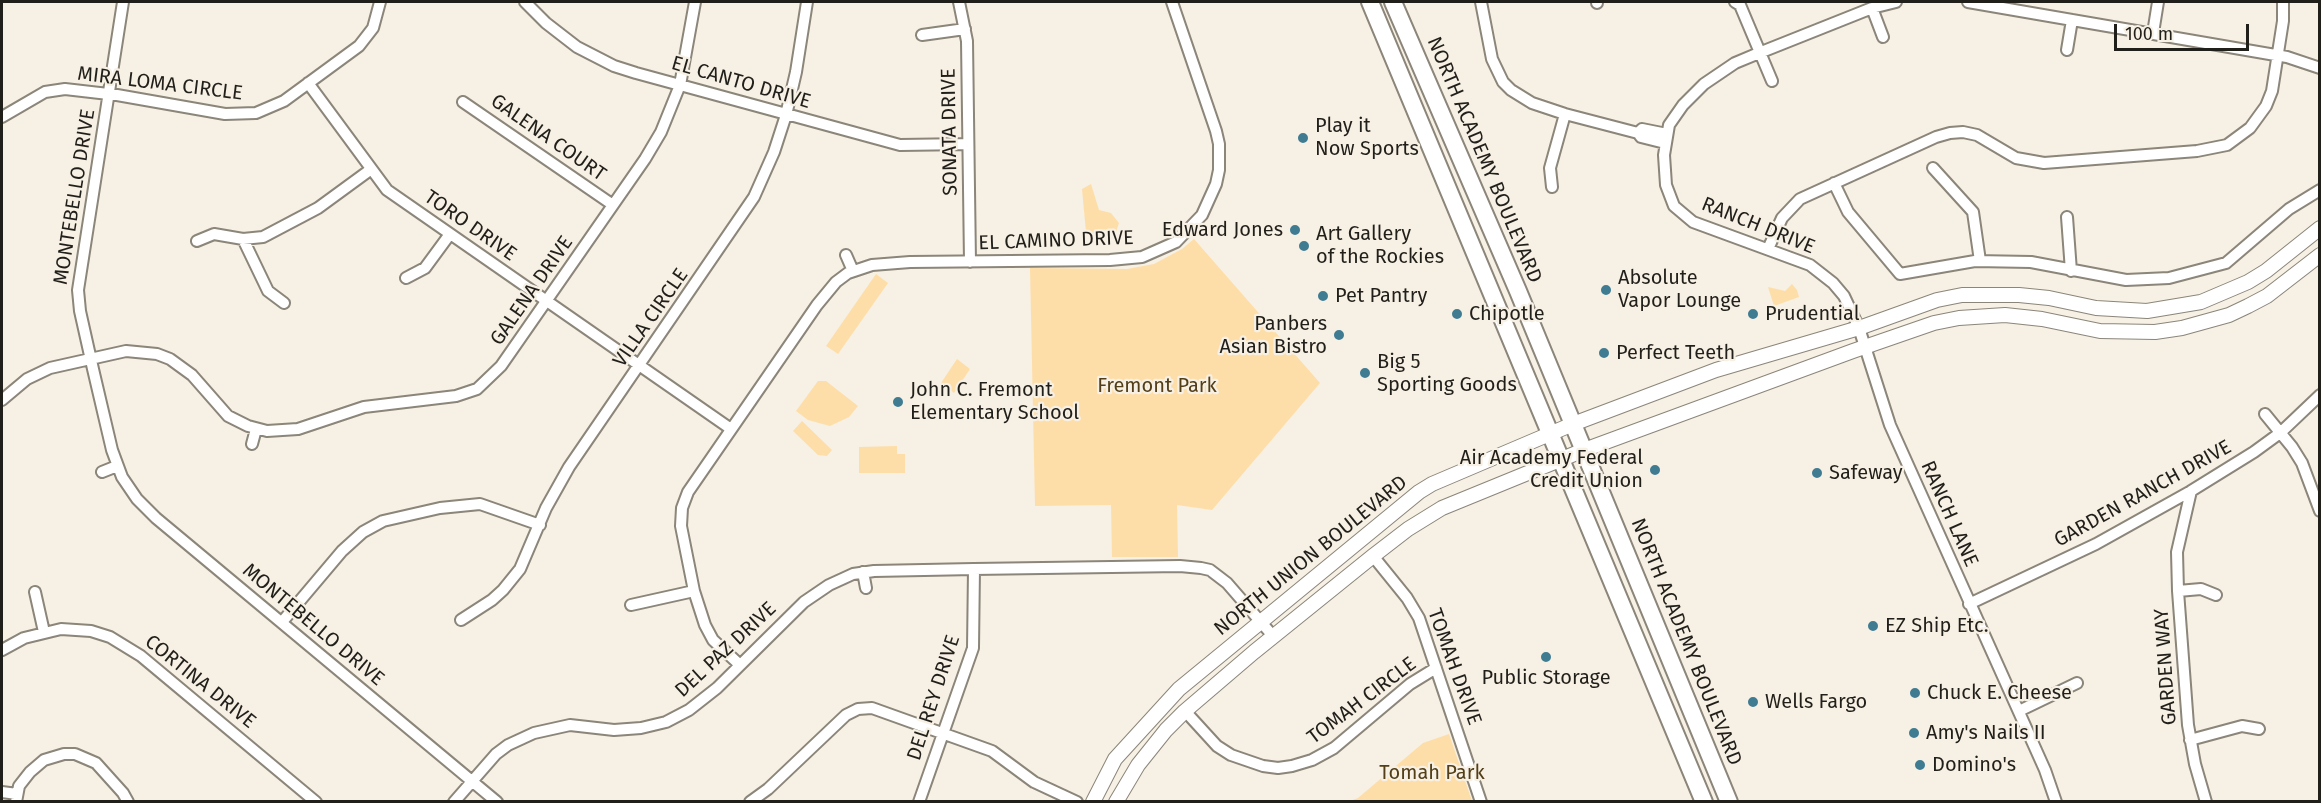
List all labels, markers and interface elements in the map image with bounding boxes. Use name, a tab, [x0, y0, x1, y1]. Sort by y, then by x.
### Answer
scale bar	[2117, 12, 2252, 50]
text: 100 m	[2125, 23, 2173, 45]
street label: NORTH ACADEMY BOULEVARD	[1421, 34, 1547, 286]
street label: EL CANTO DRIVE	[669, 52, 813, 114]
street label: MIRA LOMA CIRCLE	[76, 62, 244, 106]
street label: SONATA DRIVE	[937, 68, 963, 196]
street label: GALENA COURT	[486, 89, 610, 187]
street label: MONTEBELLO DRIVE	[49, 107, 101, 287]
place label: Play it Now Sports	[1315, 114, 1419, 161]
marker: Play it Now Sports	[1296, 131, 1310, 145]
street label: TORO DRIVE	[419, 185, 521, 267]
street label: RANCH DRIVE	[1698, 192, 1818, 260]
place label: Edward Jones	[1162, 218, 1283, 242]
place label: Art Gallery of the Rockies	[1316, 222, 1444, 269]
marker: Edward Jones	[1288, 223, 1302, 237]
street label: EL CAMINO DRIVE	[978, 226, 1134, 256]
street label: GALENA DRIVE	[486, 232, 578, 350]
marker: Art Gallery of the Rockies	[1297, 239, 1311, 253]
street label: VILLA CIRCLE	[608, 264, 694, 372]
place label: Absolute Vapor Lounge	[1618, 266, 1741, 313]
marker: Absolute Vapor Lounge	[1599, 283, 1613, 297]
place label: Pet Pantry	[1335, 284, 1427, 308]
marker: Pet Pantry	[1316, 289, 1330, 303]
place label: Chipotle	[1469, 302, 1545, 326]
place label: Prudential	[1765, 302, 1860, 326]
marker: Chipotle	[1450, 307, 1464, 321]
marker: Prudential	[1746, 307, 1760, 321]
place label: Panbers Asian Bistro	[1220, 312, 1327, 359]
marker: Panbers Asian Bistro	[1332, 328, 1346, 342]
place label: Perfect Teeth	[1616, 341, 1735, 365]
marker: Perfect Teeth	[1597, 346, 1611, 360]
place label: Big 5 Sporting Goods	[1377, 350, 1517, 397]
marker: Big 5 Sporting Goods	[1358, 366, 1372, 380]
park label: Fremont Park	[1097, 374, 1217, 398]
place label: John C. Fremont Elementary School	[910, 378, 1079, 425]
marker: John C. Fremont Elementary School	[891, 395, 905, 409]
street label: GARDEN RANCH DRIVE	[2050, 435, 2236, 553]
place label: Air Academy Federal Credit Union	[1460, 446, 1643, 493]
street label: RANCH LANE	[1915, 457, 1983, 571]
place label: Safeway	[1829, 461, 1903, 485]
marker: Air Academy Federal Credit Union	[1648, 463, 1662, 477]
marker: Safeway	[1810, 466, 1824, 480]
street label: NORTH UNION BOULEVARD	[1210, 471, 1412, 641]
street label: NORTH ACADEMY BOULEVARD	[1625, 515, 1747, 769]
street label: MONTEBELLO DRIVE	[237, 559, 389, 691]
street label: DEL PAZ DRIVE	[671, 597, 781, 703]
street label: TOMAH DRIVE	[1422, 606, 1486, 728]
street label: GARDEN WAY	[2150, 608, 2182, 726]
place label: EZ Ship Etc.	[1885, 614, 1989, 638]
marker: EZ Ship Etc.	[1866, 619, 1880, 633]
street label: CORTINA DRIVE	[140, 630, 260, 734]
street label: DEL REY DRIVE	[902, 632, 966, 764]
marker: Public Storage	[1539, 650, 1553, 664]
street label: TOMAH CIRCLE	[1303, 652, 1421, 750]
place label: Public Storage	[1481, 666, 1611, 690]
place label: Chuck E. Cheese	[1927, 681, 2072, 705]
marker: Chuck E. Cheese	[1908, 686, 1922, 700]
place label: Wells Fargo	[1765, 690, 1867, 714]
marker: Wells Fargo	[1746, 695, 1760, 709]
place label: Amy's Nails II	[1926, 721, 2046, 745]
marker: Amy's Nails II	[1907, 726, 1921, 740]
place label: Domino's	[1932, 753, 2016, 777]
marker: Domino's	[1913, 758, 1927, 772]
park label: Tomah Park	[1379, 761, 1485, 785]

